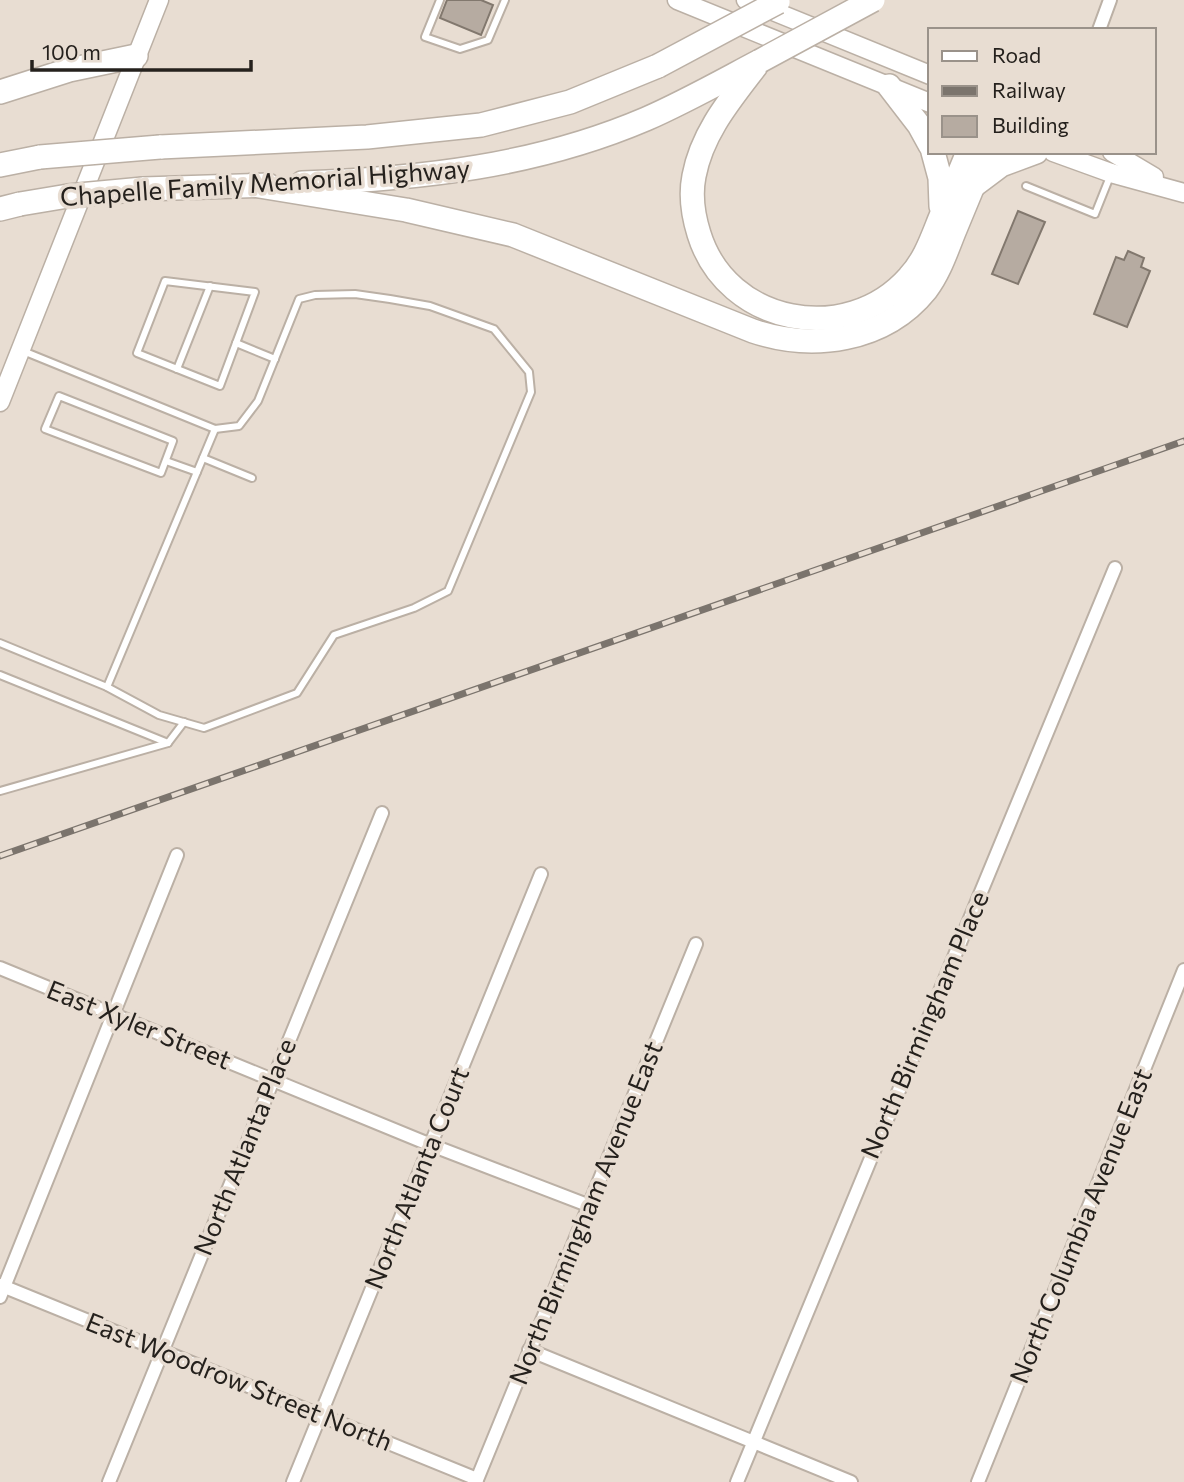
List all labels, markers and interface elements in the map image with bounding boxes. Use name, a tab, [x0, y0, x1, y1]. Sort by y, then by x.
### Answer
scale bar	[32, 28, 250, 72]
legend	[928, 28, 1156, 154]
text: 100 m	[42, 39, 101, 64]
text: Road	[992, 42, 1041, 67]
text: Railway	[992, 77, 1066, 102]
text: Building	[992, 112, 1069, 137]
street label: Chapelle Family Memorial Highway	[59, 152, 471, 211]
street label: North Birmingham Place	[853, 886, 994, 1163]
street label: East Xyler Street	[43, 973, 236, 1075]
street label: North Atlanta Place	[186, 1034, 301, 1259]
street label: North Birmingham Avenue East	[501, 1036, 668, 1389]
street label: North Atlanta Court	[357, 1062, 474, 1293]
street label: North Columbia Avenue East	[1002, 1063, 1157, 1387]
street label: East Woodrow Street North	[82, 1305, 397, 1456]

